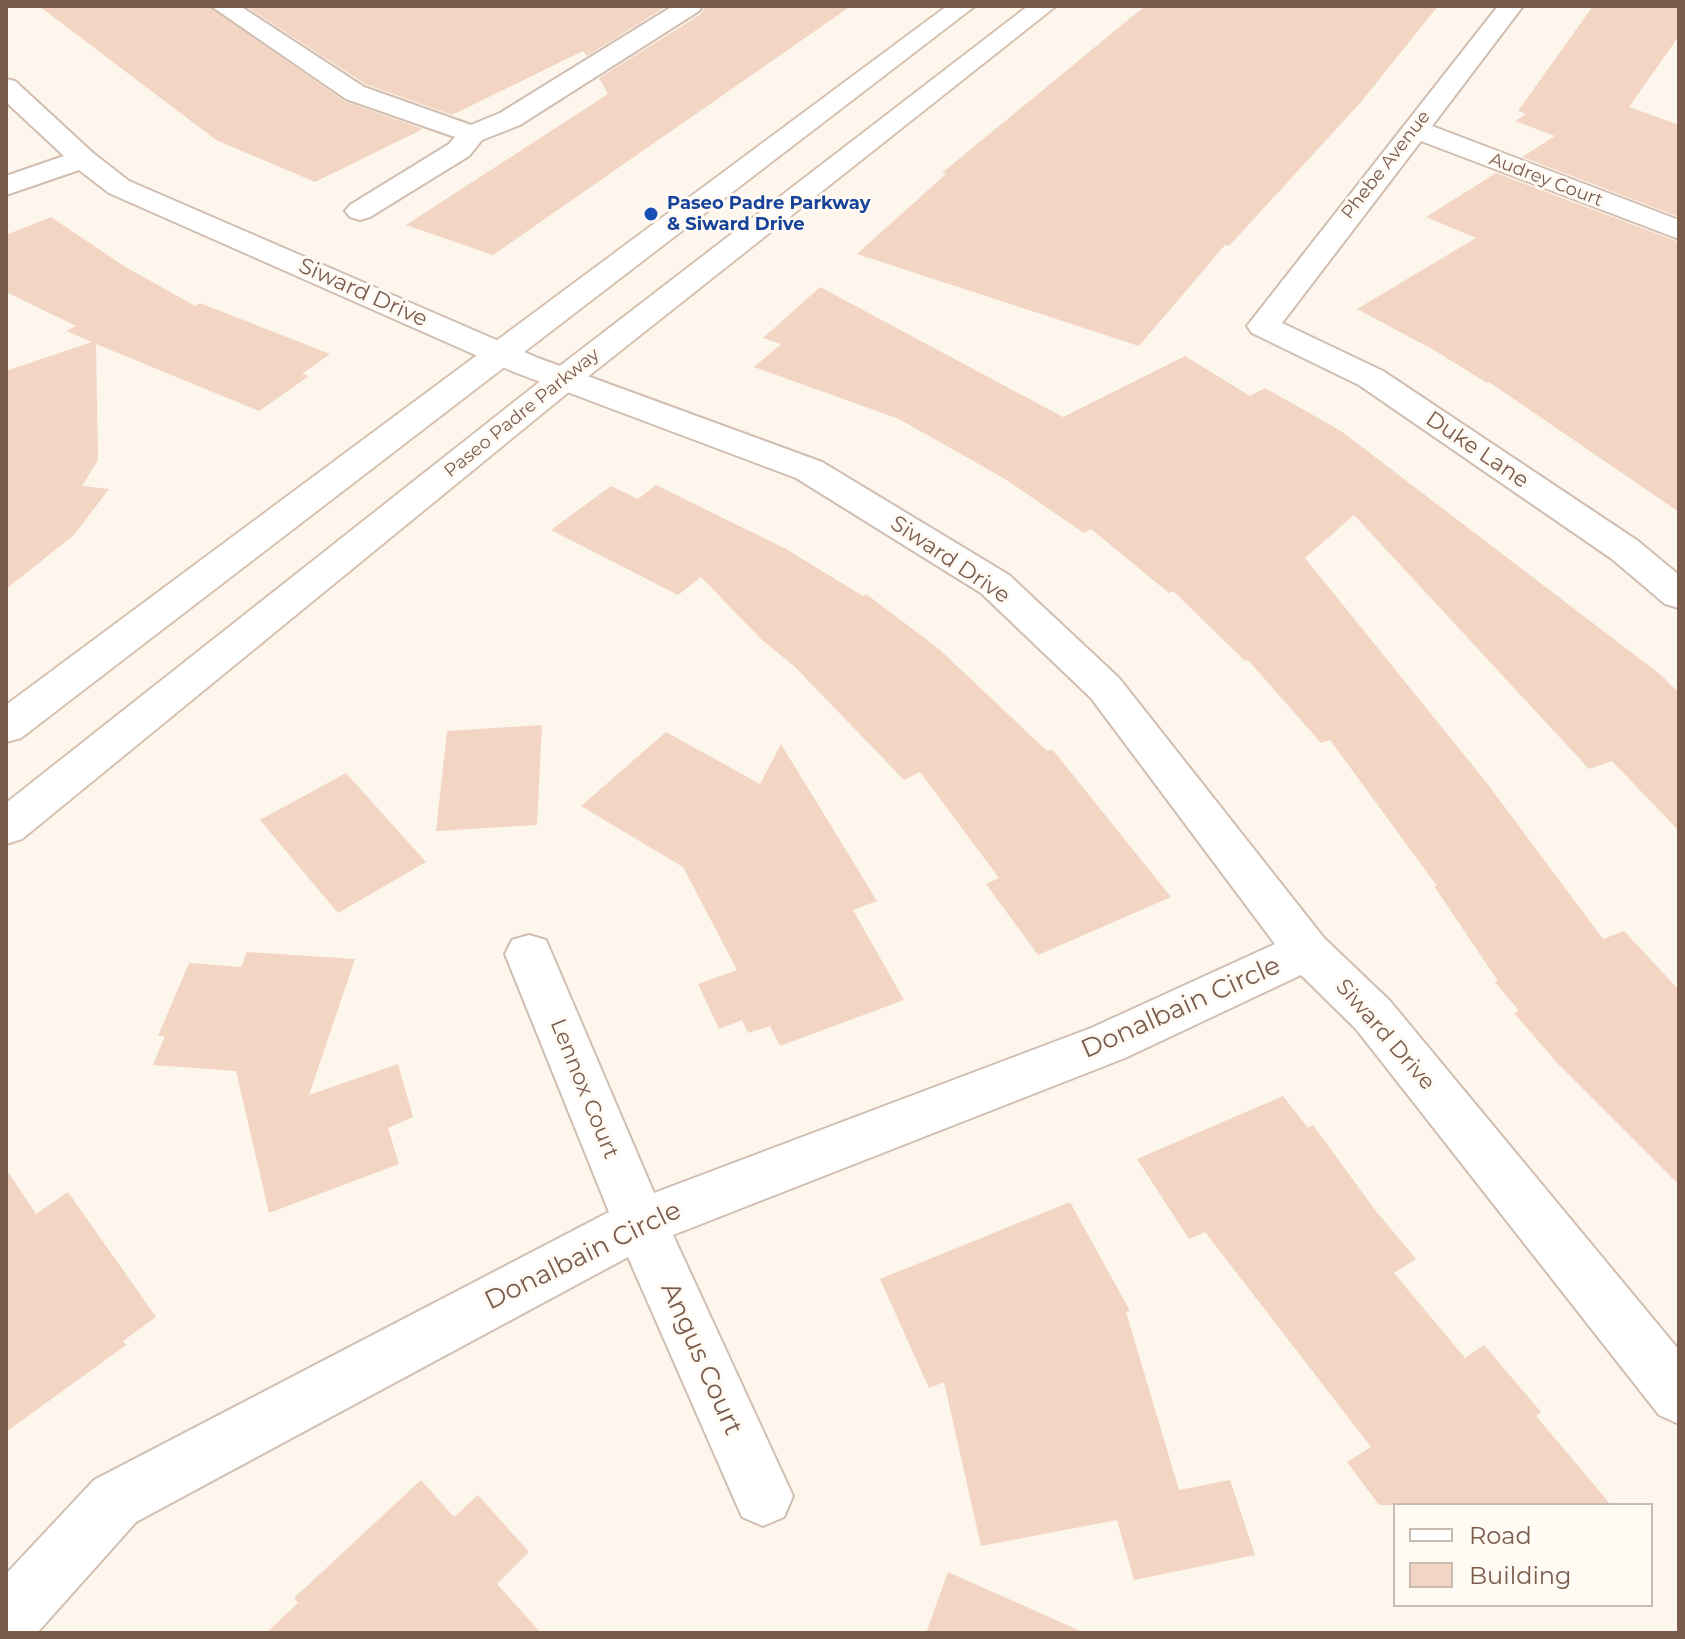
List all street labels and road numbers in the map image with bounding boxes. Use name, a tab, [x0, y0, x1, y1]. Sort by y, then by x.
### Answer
street label: Phebe Avenue	[1337, 106, 1435, 224]
street label: Audrey Court	[1486, 148, 1606, 212]
street label: Siward Drive	[295, 253, 431, 333]
street label: Paseo Padre Parkway	[440, 344, 604, 482]
street label: Duke Lane	[1420, 406, 1534, 494]
street label: Siward Drive	[885, 510, 1015, 610]
street label: Donalbain Circle	[1077, 950, 1285, 1066]
street label: Siward Drive	[1330, 974, 1440, 1096]
street label: Lennox Court	[544, 1015, 624, 1163]
street label: Donalbain Circle	[480, 1195, 686, 1317]
street label: Angus Court	[653, 1278, 749, 1440]

